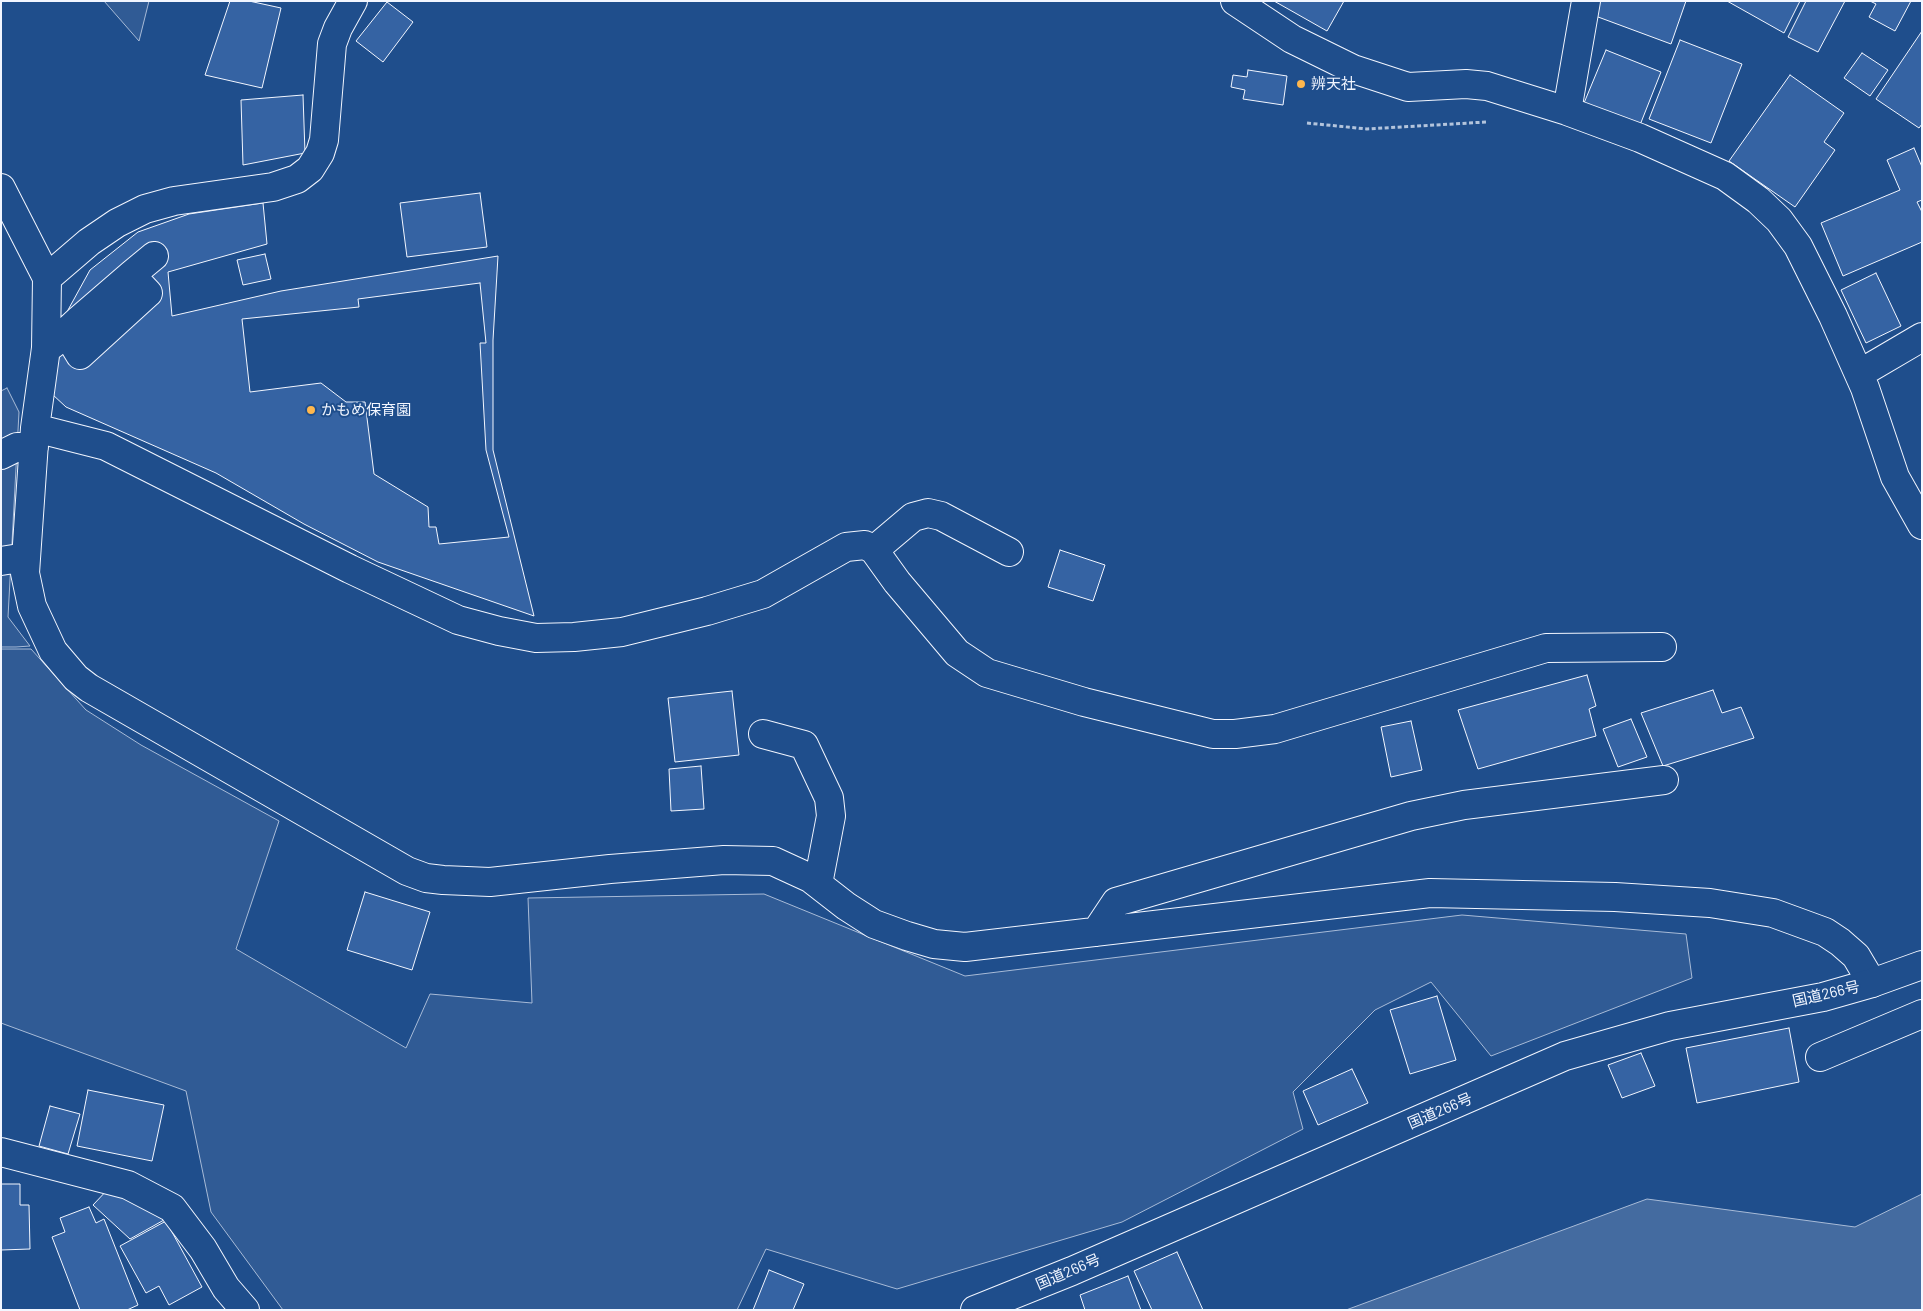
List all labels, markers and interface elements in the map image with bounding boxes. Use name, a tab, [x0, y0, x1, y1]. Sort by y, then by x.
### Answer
place label: 辨天社	[1311, 75, 1356, 93]
marker: 辨天社	[1295, 78, 1307, 90]
place label: かもめ保育園	[321, 401, 411, 419]
marker: かもめ保育園	[305, 404, 317, 416]
street label: 国道266号	[1791, 978, 1861, 1010]
street label: 国道266号	[1405, 1089, 1475, 1133]
street label: 国道266号	[1033, 1250, 1103, 1294]

